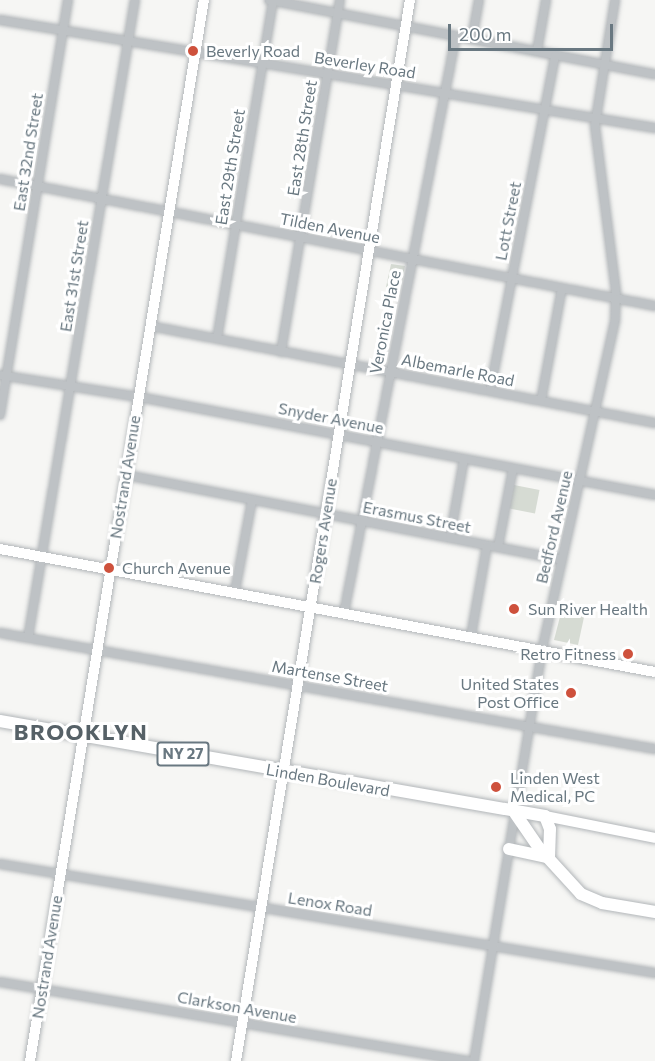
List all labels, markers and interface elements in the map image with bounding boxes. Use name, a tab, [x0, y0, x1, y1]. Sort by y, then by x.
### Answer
scale bar	[451, 12, 616, 50]
text: 200 m	[459, 23, 512, 45]
place label: Beverly Road	[206, 41, 300, 61]
marker: Beverly Road	[184, 42, 202, 60]
street label: Beverley Road	[313, 48, 417, 82]
street label: East 28th Street	[283, 79, 321, 197]
street label: East 32nd Street	[9, 92, 47, 212]
street label: East 29th Street	[211, 108, 249, 226]
street label: Lott Street	[491, 180, 525, 262]
street label: Tilden Avenue	[278, 209, 382, 247]
street label: East 31st Street	[56, 219, 92, 333]
street label: Veronica Place	[366, 268, 404, 376]
street label: Albemarle Road	[400, 350, 516, 390]
street label: Snyder Avenue	[277, 398, 385, 438]
street label: Nostrand Avenue	[106, 414, 144, 540]
street label: Bedford Avenue	[532, 469, 576, 585]
street label: Rogers Avenue	[305, 477, 341, 585]
street label: Erasmus Street	[361, 497, 473, 537]
place label: Church Avenue	[122, 558, 231, 578]
marker: Church Avenue	[100, 559, 118, 577]
place label: Sun River Health	[528, 599, 648, 619]
marker: Sun River Health	[505, 600, 523, 618]
place label: Retro Fitness	[520, 644, 616, 664]
marker: Retro Fitness	[621, 647, 635, 661]
street label: Martense Street	[270, 656, 390, 696]
place label: United States Post Office	[461, 674, 559, 712]
marker: United States Post Office	[564, 686, 578, 700]
district label: BROOKLYN	[14, 719, 148, 745]
road number: NY 27	[156, 742, 210, 766]
street label: Linden Boulevard	[265, 760, 391, 800]
place label: Linden West Medical, PC	[510, 768, 600, 806]
marker: Linden West Medical, PC	[487, 778, 505, 796]
street label: Lenox Road	[287, 888, 373, 920]
street label: Nostrand Avenue	[28, 894, 66, 1020]
street label: Clarkson Avenue	[176, 987, 298, 1027]

